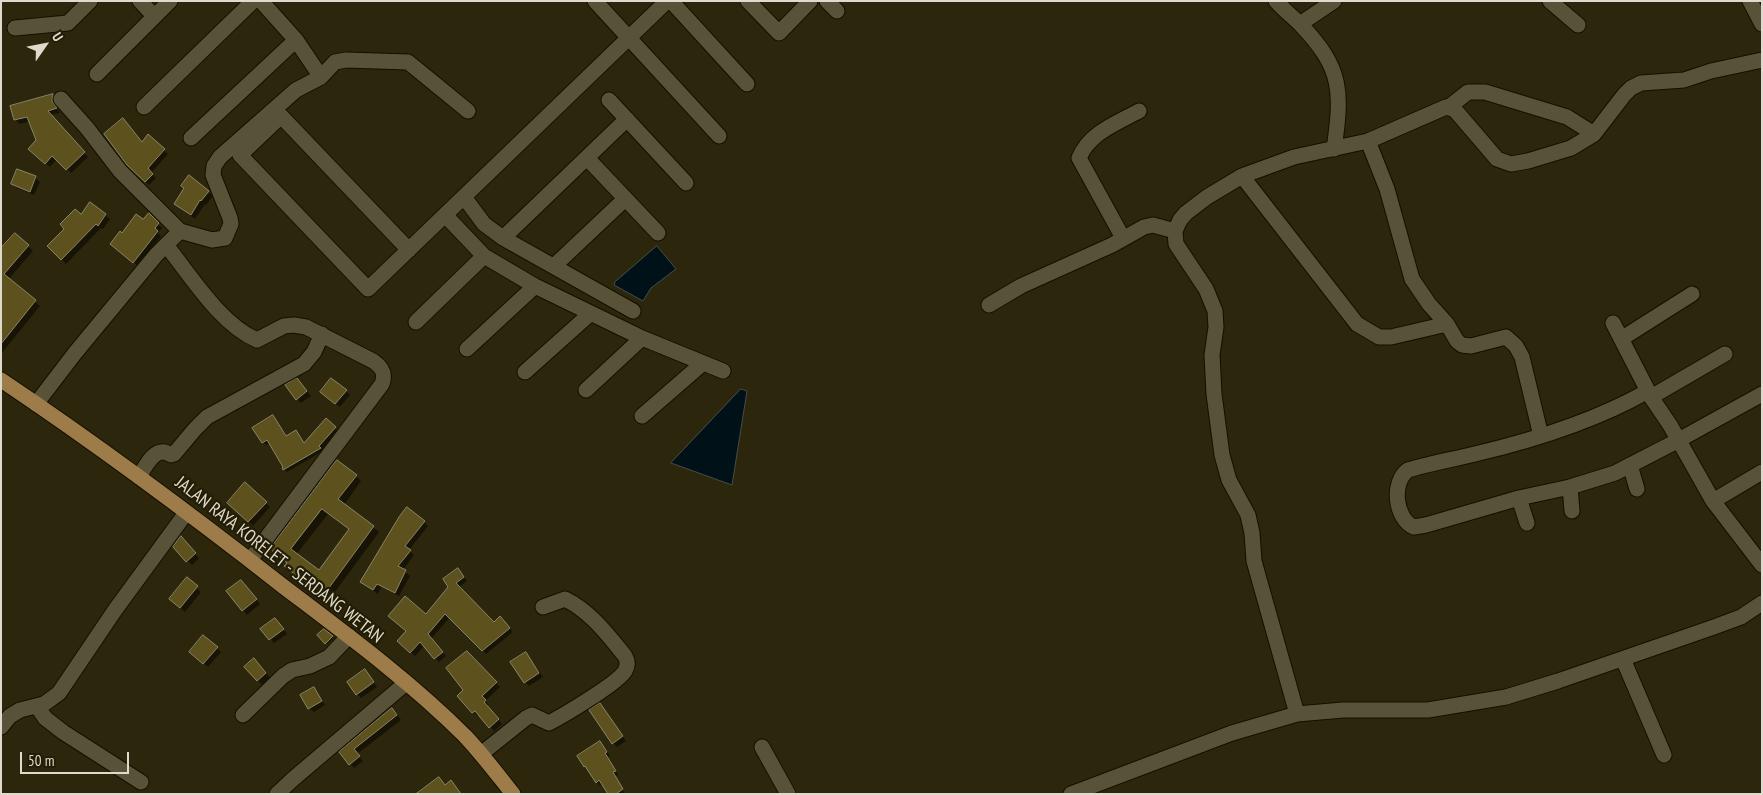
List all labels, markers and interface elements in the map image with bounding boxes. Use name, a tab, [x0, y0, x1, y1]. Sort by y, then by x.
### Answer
north arrow	[20, 20, 70, 70]
text: U	[48, 29, 67, 45]
street label: JALAN RAYA KORELET - SERDANG WETAN	[171, 472, 387, 648]
scale bar	[22, 742, 131, 774]
text: 50 m	[28, 751, 54, 770]

